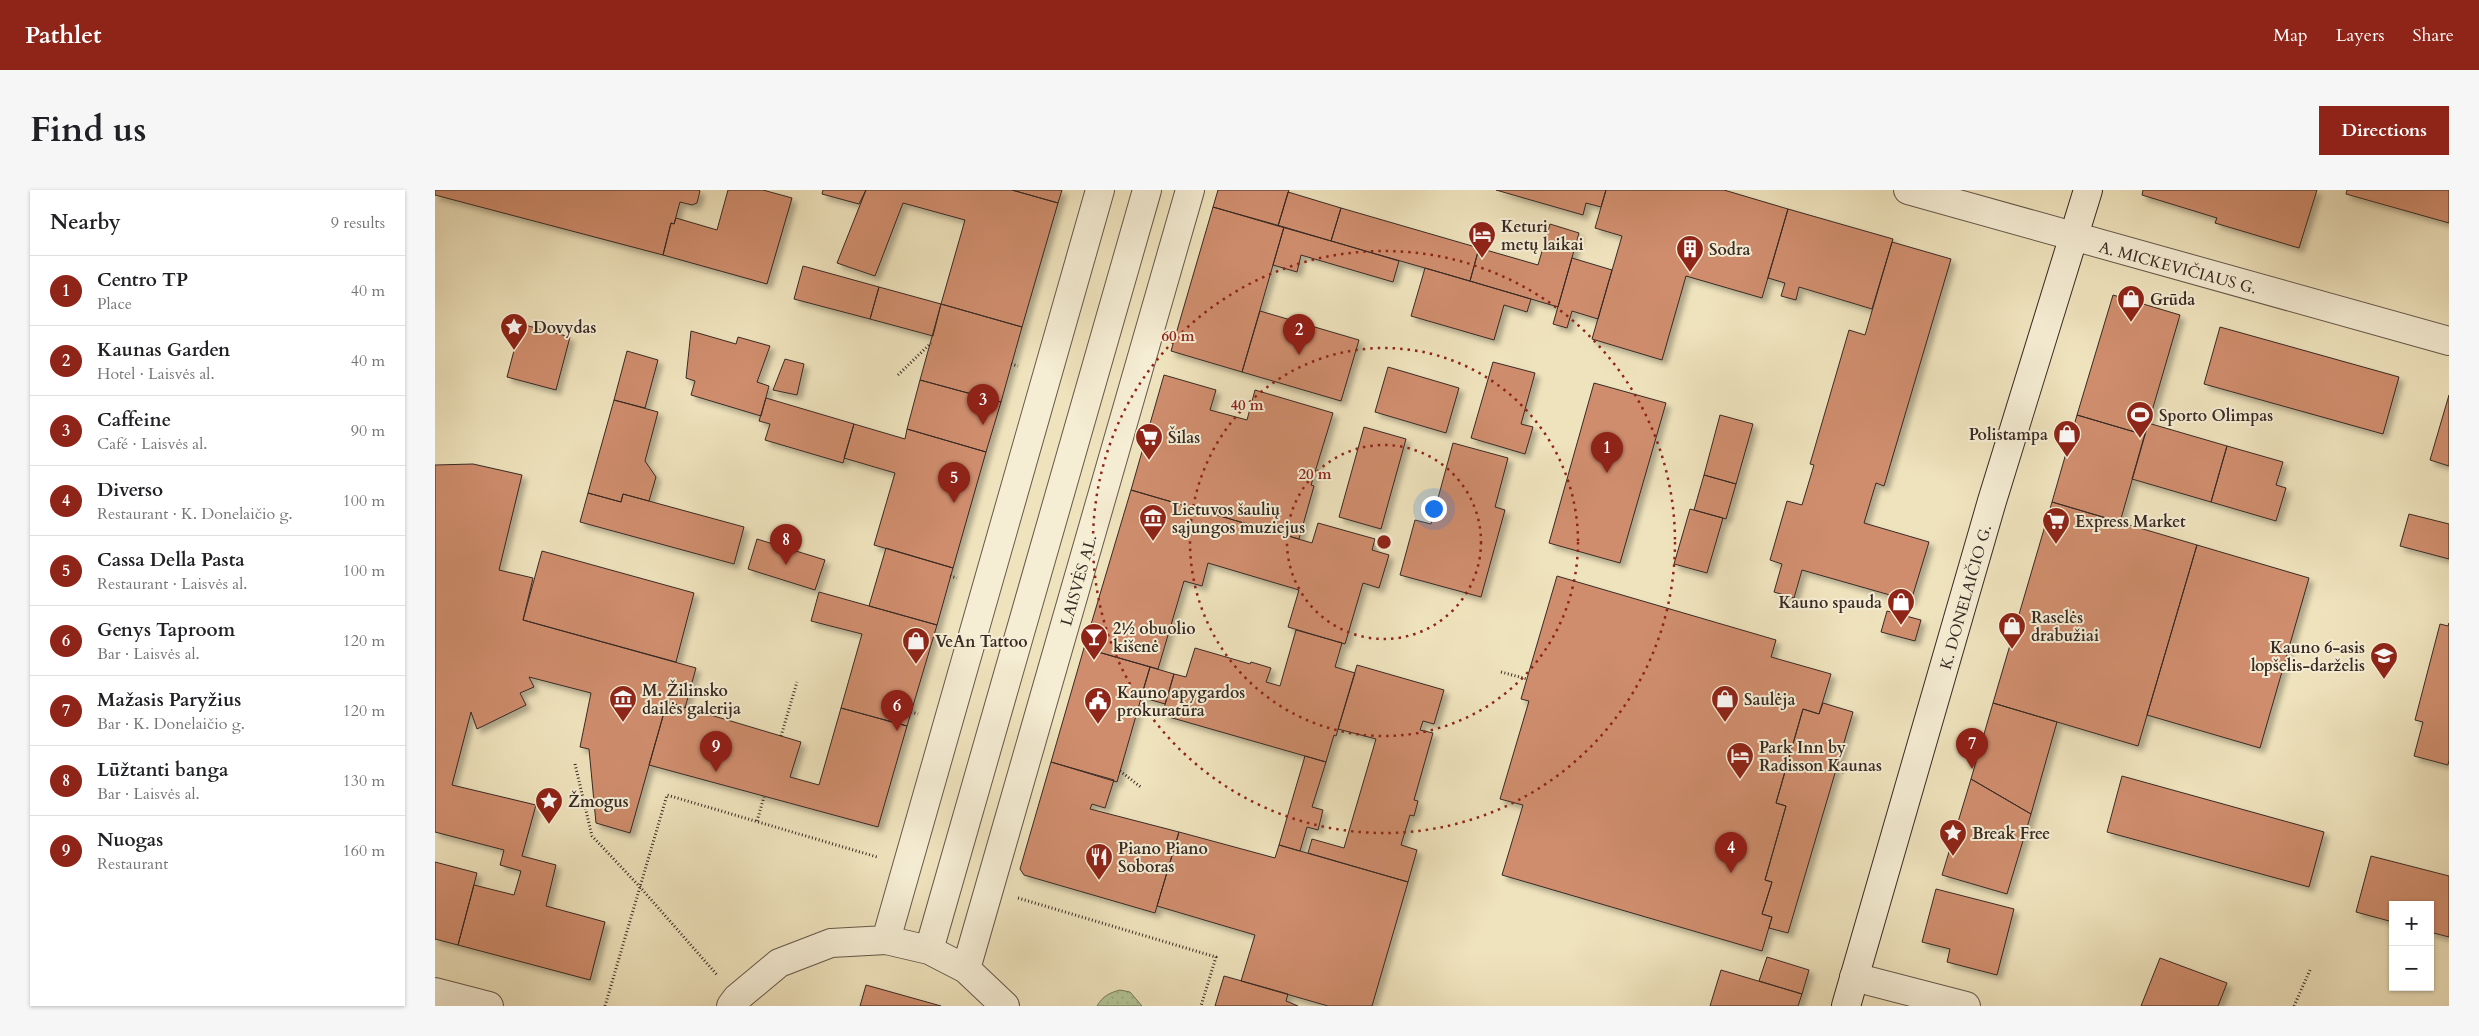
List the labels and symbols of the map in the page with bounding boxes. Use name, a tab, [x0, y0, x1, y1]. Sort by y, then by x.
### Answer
place label: Keturi metų laikai	[1501, 216, 1584, 256]
hotel icon: Keturi metų laikai	[1467, 220, 1497, 259]
building icon: Sodra	[1675, 234, 1705, 273]
street label: A. MICKEVIČIAUS G.	[2096, 236, 2259, 300]
place label: Sodra	[1709, 239, 1750, 261]
shop icon: Grūda	[2116, 284, 2146, 323]
place label: Grūda	[2150, 289, 2195, 311]
place icon: Dovydas	[499, 312, 529, 351]
pin: 2	[1283, 314, 1315, 355]
place label: Dovydas	[533, 317, 596, 339]
text: 60 m	[1161, 326, 1195, 346]
pin: 3	[967, 384, 999, 425]
text: 40 m	[1230, 395, 1264, 415]
sports icon: Sporto Olimpas	[2125, 400, 2155, 439]
place label: Sporto Olimpas	[2159, 405, 2273, 427]
shop icon: Polistampa	[2052, 419, 2082, 458]
supermarket icon: Šilas	[1134, 422, 1164, 461]
place label: Polistampa	[1969, 424, 2048, 446]
place label: Šilas	[1168, 425, 1200, 449]
pin: 1	[1591, 432, 1623, 473]
pin: 5	[938, 462, 970, 503]
text: 20 m	[1298, 464, 1332, 484]
your location	[1421, 496, 1447, 522]
place label: Lietuvos šaulių sąjungos muziejus	[1172, 499, 1305, 539]
museum icon: Lietuvos šaulių sąjungos muziejus	[1138, 503, 1168, 542]
supermarket icon: Express Market	[2041, 506, 2071, 545]
place label: Express Market	[2075, 511, 2186, 533]
street label: K. DONELAIČIO G.	[1935, 522, 1997, 672]
pin: 8	[770, 524, 802, 565]
street label: LAISVĖS AL.	[1055, 532, 1102, 628]
centre of rings	[1375, 533, 1393, 551]
shop icon: Kauno spauda	[1886, 587, 1916, 626]
place label: Kauno spauda	[1778, 592, 1882, 614]
place label: Raselės drabužiai	[2031, 607, 2099, 647]
shop icon: Raselės drabužiai	[1997, 611, 2027, 650]
place label: 2½ obuolio kišenė	[1113, 618, 1196, 658]
bar icon: 2½ obuolio kišenė	[1079, 622, 1109, 661]
shop icon: VeAn Tattoo	[901, 626, 931, 665]
place label: VeAn Tattoo	[935, 631, 1028, 653]
place label: Kauno 6-asis lopšelis-darželis	[2251, 637, 2365, 677]
school or university icon: Kauno 6-asis lopšelis-darželis	[2369, 641, 2399, 680]
place label: M. Žilinsko dailės galerija	[642, 679, 741, 720]
place label: Kauno apygardos prokuratūra	[1117, 682, 1245, 722]
museum icon: M. Žilinsko dailės galerija	[608, 684, 638, 723]
shop icon: Saulėja	[1710, 684, 1740, 723]
public building icon: Kauno apygardos prokuratūra	[1083, 686, 1113, 725]
place label: Saulėja	[1744, 689, 1796, 711]
pin: 6	[881, 690, 913, 731]
pin: 7	[1956, 728, 1988, 769]
pin: 9	[700, 731, 732, 772]
place label: Park Inn by Radisson Kaunas	[1759, 737, 1882, 777]
hotel icon: Park Inn by Radisson Kaunas	[1725, 741, 1755, 780]
place icon: Žmogus	[534, 786, 564, 825]
place label: Žmogus	[568, 790, 629, 813]
place icon: Break Free	[1938, 818, 1968, 857]
place label: Break Free	[1972, 823, 2050, 845]
pin: 4	[1715, 832, 1747, 873]
place label: Piano Piano Soboras	[1118, 838, 1208, 878]
restaurant icon: Piano Piano Soboras	[1084, 842, 1114, 881]

